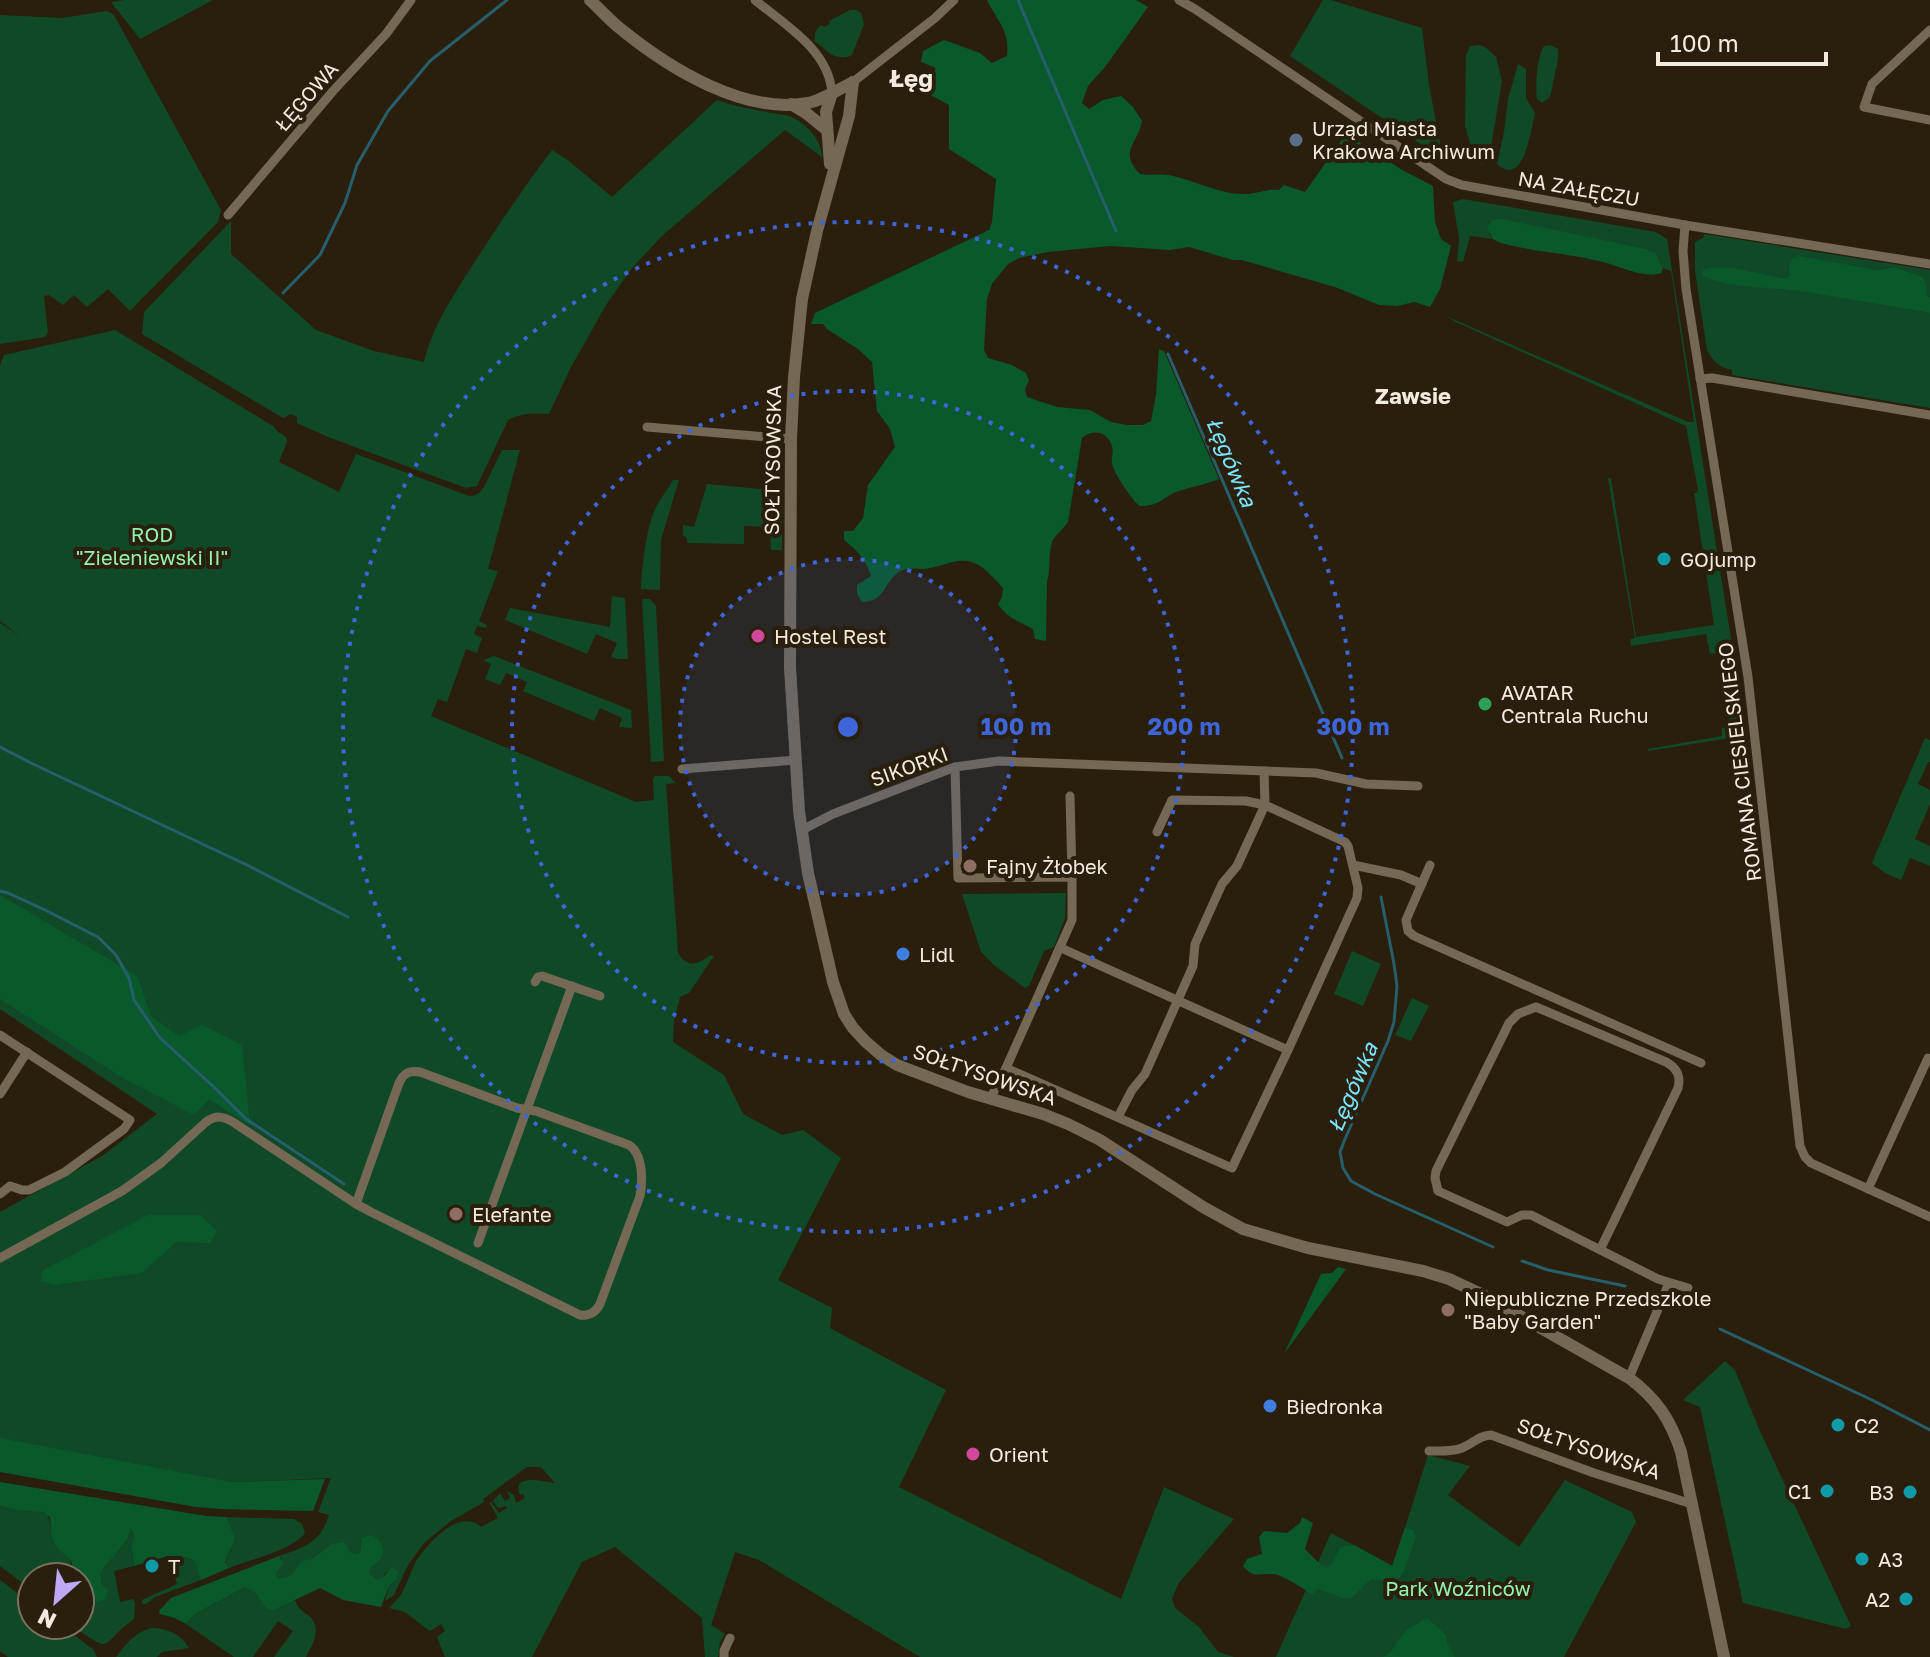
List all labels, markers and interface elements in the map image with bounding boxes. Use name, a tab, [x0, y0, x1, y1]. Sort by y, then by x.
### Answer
scale bar	[1658, 16, 1826, 66]
text: 100 m	[1670, 28, 1739, 57]
street label: ŁĘGOWA	[269, 56, 343, 136]
district label: Łęg	[889, 63, 933, 92]
place label: Urząd Miasta Krakowa Archiwum	[1312, 116, 1495, 163]
marker: Urząd Miasta Krakowa Archiwum	[1287, 131, 1305, 149]
street label: NA ZAŁĘCZU	[1516, 166, 1642, 210]
district label: Zawsie	[1375, 382, 1451, 409]
street label: SOŁTYSOWSKA	[759, 385, 785, 535]
water label: Łęgówka	[1201, 413, 1263, 512]
park label: ROD "Zieleniewski II"	[76, 522, 228, 569]
place label: GOjump	[1680, 547, 1756, 571]
marker: GOjump	[1655, 550, 1673, 568]
place label: Hostel Rest	[774, 624, 886, 648]
marker: Hostel Rest	[749, 627, 767, 645]
street label: ROMANA CIESIELSKIEGO	[1712, 641, 1766, 883]
place label: AVATAR Centrala Ruchu	[1501, 680, 1649, 727]
marker: AVATAR Centrala Ruchu	[1476, 695, 1494, 713]
text: 100 m	[981, 711, 1051, 740]
text: 200 m	[1148, 711, 1220, 740]
text: 300 m	[1317, 711, 1389, 740]
centre of rings	[834, 713, 862, 741]
street label: SIKORKI	[867, 741, 951, 791]
place label: Fajny Żłobek	[986, 854, 1108, 878]
marker: Fajny Żłobek	[961, 857, 979, 875]
place label: Lidl	[919, 942, 954, 966]
marker: Lidl	[894, 945, 912, 963]
water label: Łęgówka	[1321, 1037, 1383, 1136]
street label: SOŁTYSOWSKA	[910, 1038, 1060, 1110]
place label: Elefante	[472, 1202, 552, 1226]
marker: Elefante	[447, 1205, 465, 1223]
place label: Niepubliczne Przedszkole "Baby Garden"	[1464, 1286, 1711, 1333]
marker: Niepubliczne Przedszkole "Baby Garden"	[1439, 1301, 1457, 1319]
place label: Biedronka	[1286, 1394, 1383, 1418]
marker: Biedronka	[1261, 1397, 1279, 1415]
street label: SOŁTYSOWSKA	[1514, 1412, 1664, 1484]
place label: C2	[1854, 1413, 1879, 1437]
marker: C2	[1829, 1416, 1847, 1434]
place label: Orient	[989, 1442, 1049, 1466]
marker: Orient	[964, 1445, 982, 1463]
place label: C1	[1788, 1479, 1811, 1503]
place label: B3	[1869, 1480, 1894, 1504]
marker: C1	[1818, 1482, 1836, 1500]
marker: B3	[1901, 1483, 1919, 1501]
place label: A3	[1878, 1547, 1903, 1571]
marker: A3	[1853, 1550, 1871, 1568]
place label: T	[168, 1554, 180, 1578]
marker: T	[143, 1557, 161, 1575]
north arrow	[16, 1561, 96, 1641]
park label: Park Woźniców	[1385, 1576, 1531, 1600]
place label: A2	[1865, 1587, 1890, 1611]
marker: A2	[1897, 1590, 1915, 1608]
text: N	[33, 1603, 60, 1635]

